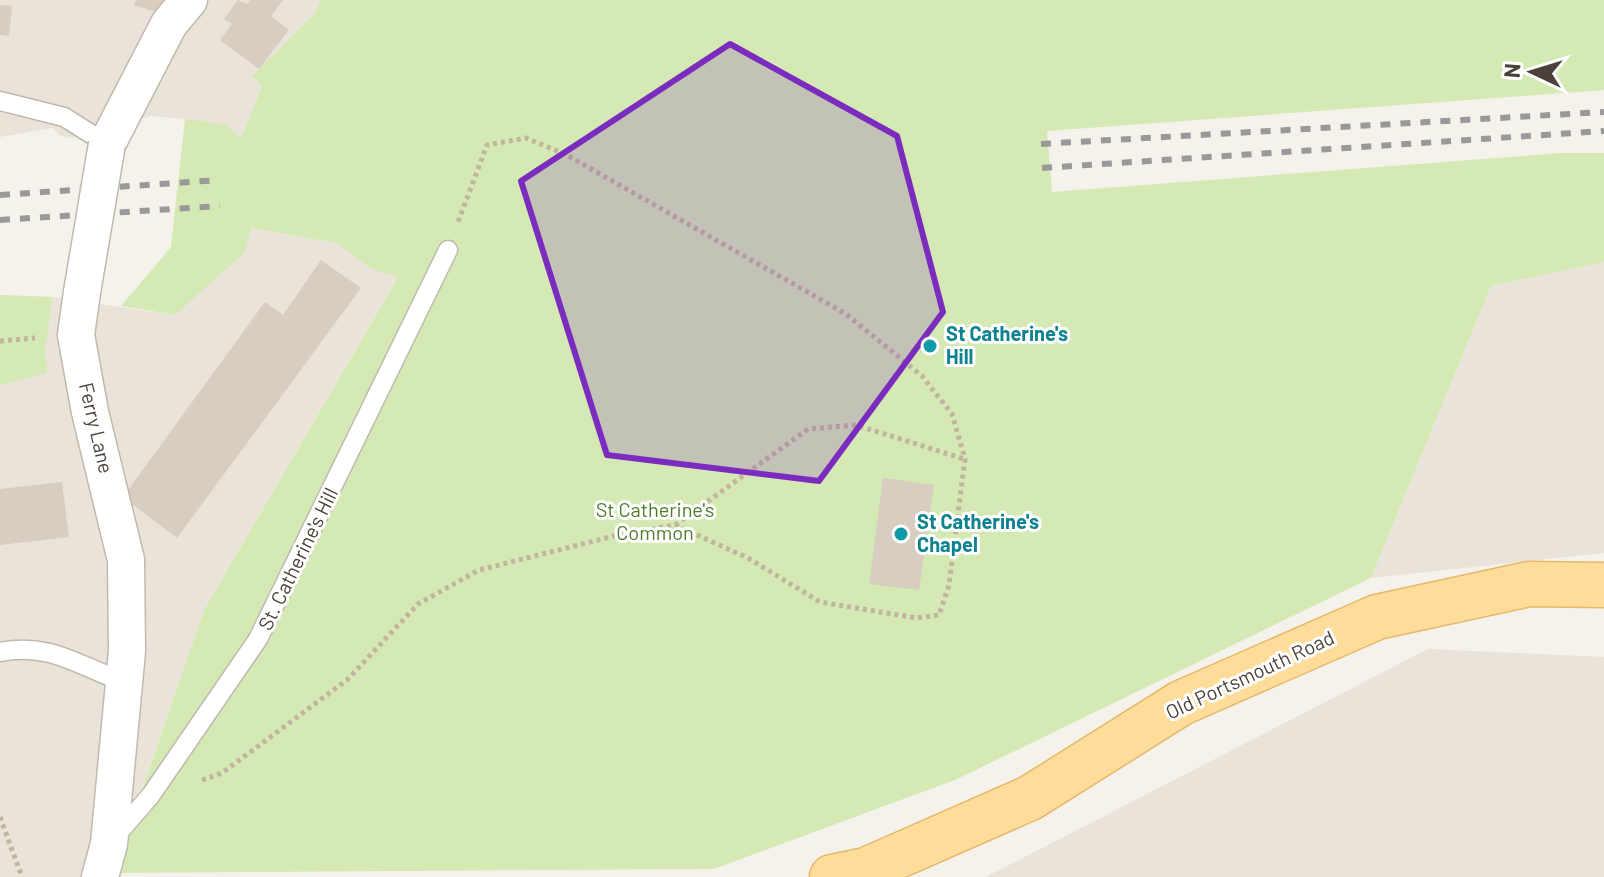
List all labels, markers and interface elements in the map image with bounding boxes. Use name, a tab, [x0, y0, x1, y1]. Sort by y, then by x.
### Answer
north arrow	[1492, 32, 1572, 112]
text: N	[1498, 62, 1525, 79]
place label: St Catherine's Hill	[946, 321, 1068, 368]
marker: St Catherine's Hill	[921, 337, 939, 355]
street label: Ferry Lane	[75, 380, 119, 476]
street label: St. Catherine's Hill	[252, 483, 342, 634]
park label: St Catherine's Common	[596, 497, 714, 544]
place label: St Catherine's Chapel	[917, 509, 1039, 556]
marker: St Catherine's Chapel	[892, 525, 910, 543]
street label: Old Portsmouth Road	[1162, 625, 1338, 724]

